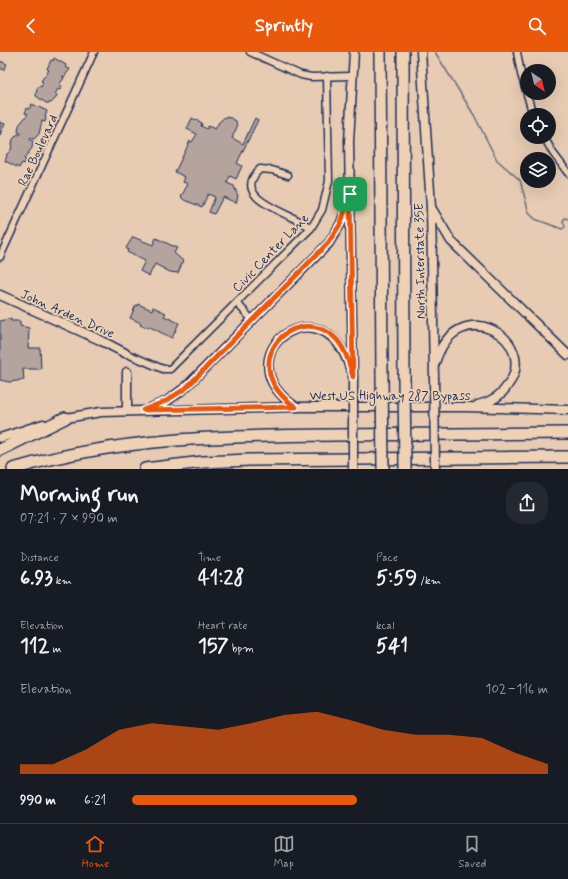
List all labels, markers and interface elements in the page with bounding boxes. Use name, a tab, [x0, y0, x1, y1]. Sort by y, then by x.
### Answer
text: Sprintly	[255, 14, 313, 38]
icon: back	[20, 15, 42, 37]
icon: search	[526, 15, 548, 37]
north arrow	[520, 64, 556, 100]
map controls	[520, 64, 556, 188]
button: locate	[520, 108, 556, 144]
street label: Rae Boulevard	[14, 112, 62, 189]
button: layers	[520, 152, 556, 188]
pin	[333, 177, 367, 211]
icon: arrive	[339, 183, 361, 205]
street label: North Interstate 35E	[411, 202, 430, 319]
street label: Civic Center Lane	[229, 210, 313, 296]
street label: John Arden Drive	[18, 286, 117, 343]
street label: West US Highway 287 Bypass	[309, 388, 471, 406]
text: Morning run	[20, 481, 139, 509]
button: share	[506, 482, 548, 524]
text: 07:21 · 7 × 990 m	[20, 510, 118, 527]
text: Distance	[20, 551, 59, 565]
text: Time	[198, 551, 221, 565]
text: Pace	[376, 551, 398, 565]
text: 6.93	[20, 565, 53, 592]
text: 41:28	[198, 565, 244, 592]
text: 5:59	[376, 565, 417, 592]
text: km	[53, 574, 72, 588]
text: /km	[417, 574, 441, 588]
text: Elevation	[20, 619, 63, 633]
text: Heart rate	[198, 619, 247, 633]
text: kcal	[376, 619, 394, 633]
text: 112	[20, 633, 49, 660]
text: 157	[198, 633, 229, 660]
text: 541	[376, 633, 408, 660]
text: m	[49, 642, 61, 656]
text: bpm	[229, 642, 254, 656]
text: Elevation	[20, 681, 71, 698]
text: 102–116 m	[486, 681, 548, 698]
text: 990 m	[20, 792, 56, 809]
text: 6:21	[84, 792, 106, 809]
tab: Home	[82, 833, 109, 871]
tab: Map	[273, 833, 295, 871]
tab: Saved	[458, 833, 486, 871]

